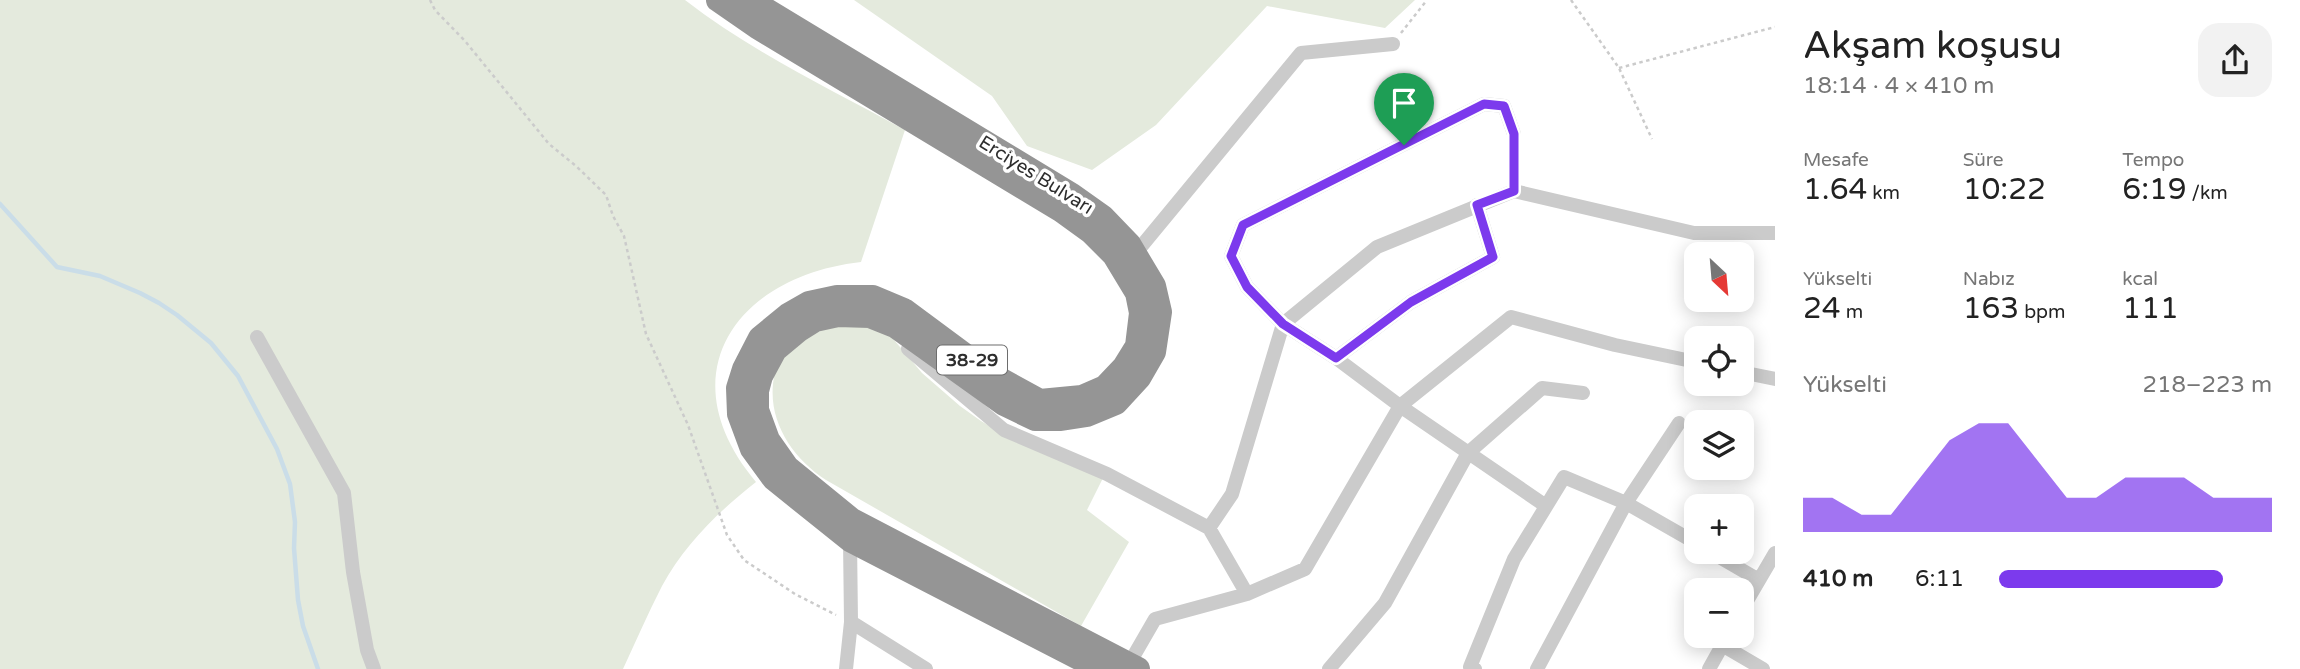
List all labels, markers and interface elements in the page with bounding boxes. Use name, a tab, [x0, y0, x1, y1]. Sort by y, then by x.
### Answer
text: Akşam koşusu	[1803, 23, 2062, 69]
button: share	[2198, 23, 2272, 97]
text: 18:14 · 4 × 410 m	[1803, 72, 1994, 100]
pin	[1374, 73, 1434, 145]
icon: arrive	[1385, 84, 1423, 122]
street label: Erciyes Bulvarı	[975, 131, 1097, 219]
text: Mesafe	[1803, 149, 1869, 171]
text: Süre	[1963, 149, 2004, 171]
text: Tempo	[2122, 149, 2184, 171]
text: 1.64	[1803, 171, 1867, 208]
text: 10:22	[1963, 171, 2046, 208]
text: 6:19	[2122, 171, 2187, 208]
text: km	[1867, 182, 1900, 204]
text: /km	[2187, 182, 2228, 204]
north arrow	[1684, 242, 1754, 312]
map controls	[1684, 242, 1754, 648]
text: Yükselti	[1803, 268, 1872, 290]
text: Nabız	[1963, 268, 2015, 290]
text: kcal	[2122, 268, 2158, 290]
text: 24	[1803, 290, 1841, 327]
text: 163	[1963, 290, 2019, 327]
text: 111	[2122, 290, 2179, 327]
text: m	[1841, 301, 1863, 323]
text: bpm	[2019, 301, 2066, 323]
button: locate	[1684, 326, 1754, 396]
road number: 38-29	[937, 346, 1007, 374]
text: Yükselti	[1803, 371, 1887, 399]
text: 218–223 m	[2143, 371, 2272, 399]
button: layers	[1684, 410, 1754, 480]
button: +	[1684, 494, 1754, 564]
text: 410 m	[1803, 565, 1873, 593]
text: 6:11	[1915, 565, 1964, 593]
button: −	[1684, 578, 1754, 648]

